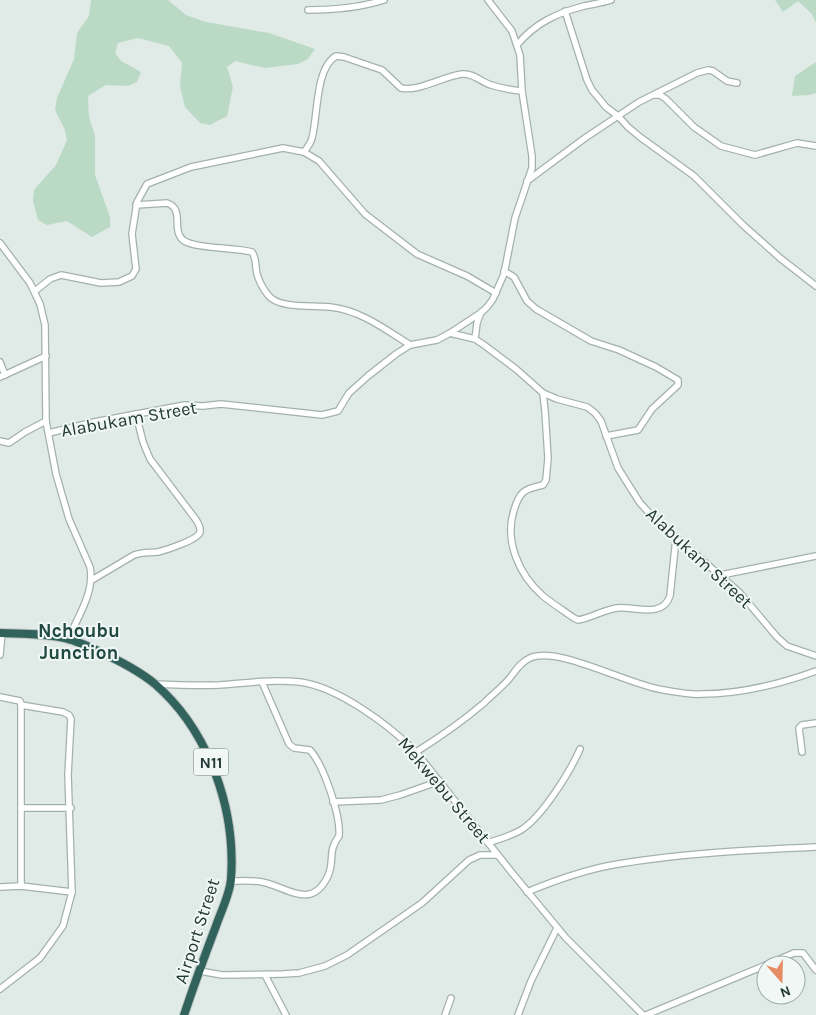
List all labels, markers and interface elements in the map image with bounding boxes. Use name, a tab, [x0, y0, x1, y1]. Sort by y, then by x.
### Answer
street label: Alabukam Street	[59, 396, 199, 442]
street label: Alabukam Street	[641, 503, 757, 613]
district label: Nchoubu Junction	[38, 620, 120, 664]
street label: Mekwebu Street	[393, 732, 495, 848]
road number: N11	[194, 749, 228, 776]
street label: Airport Street	[170, 875, 224, 986]
north arrow	[756, 955, 806, 1005]
text: N	[778, 982, 793, 1001]

